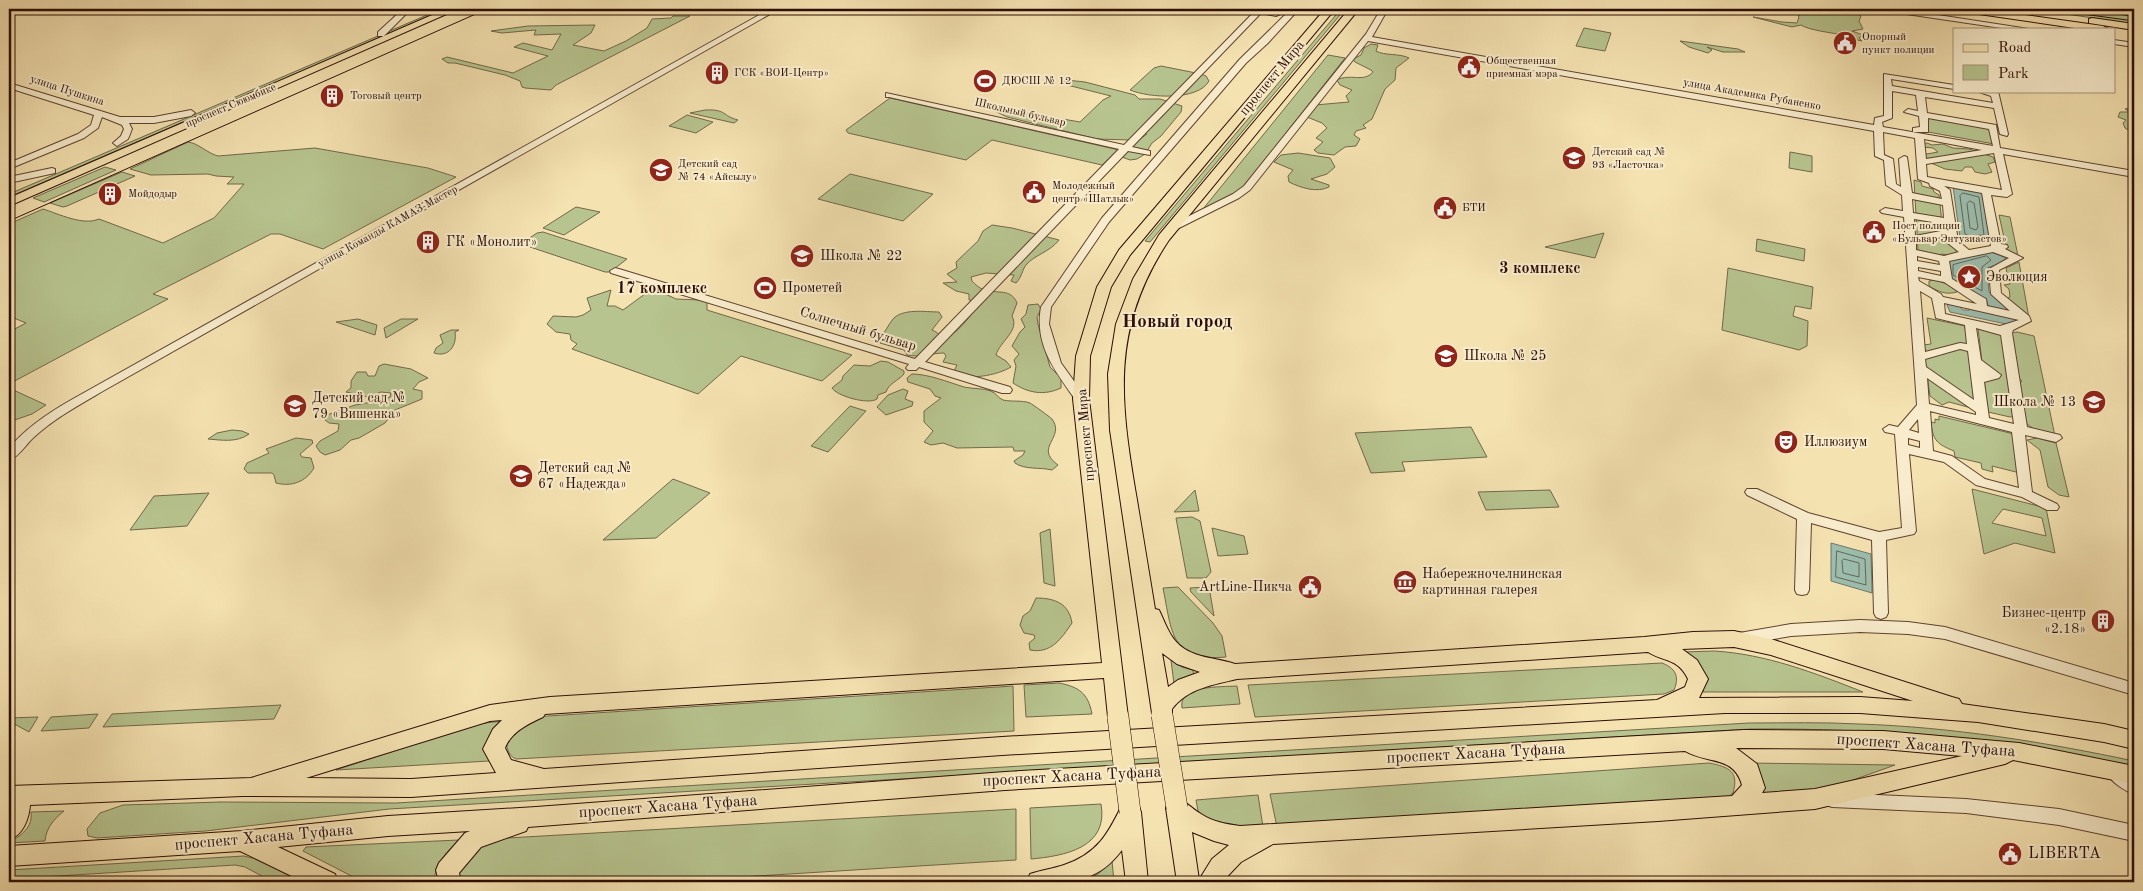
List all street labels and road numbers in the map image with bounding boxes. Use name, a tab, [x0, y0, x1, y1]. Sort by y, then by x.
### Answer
street label: проспект Мира	[1237, 38, 1307, 118]
street label: улица Пушкина	[29, 74, 106, 108]
street label: улица Академика Рубаненко	[1682, 77, 1822, 113]
street label: проспект Сююмбике	[184, 82, 278, 130]
street label: Школьный бульвар	[973, 97, 1067, 129]
street label: улица Команды КАМАЗ-Мастер	[316, 184, 460, 270]
street label: Солнечный бульвар	[798, 305, 918, 353]
street label: проспект Мира	[1075, 388, 1097, 482]
street label: проспект Хасана Туфана	[1836, 732, 2016, 760]
street label: проспект Хасана Туфана	[1386, 741, 1566, 767]
street label: проспект Хасана Туфана	[982, 764, 1162, 790]
street label: проспект Хасана Туфана	[578, 793, 758, 821]
street label: проспект Хасана Туфана	[174, 822, 354, 854]

